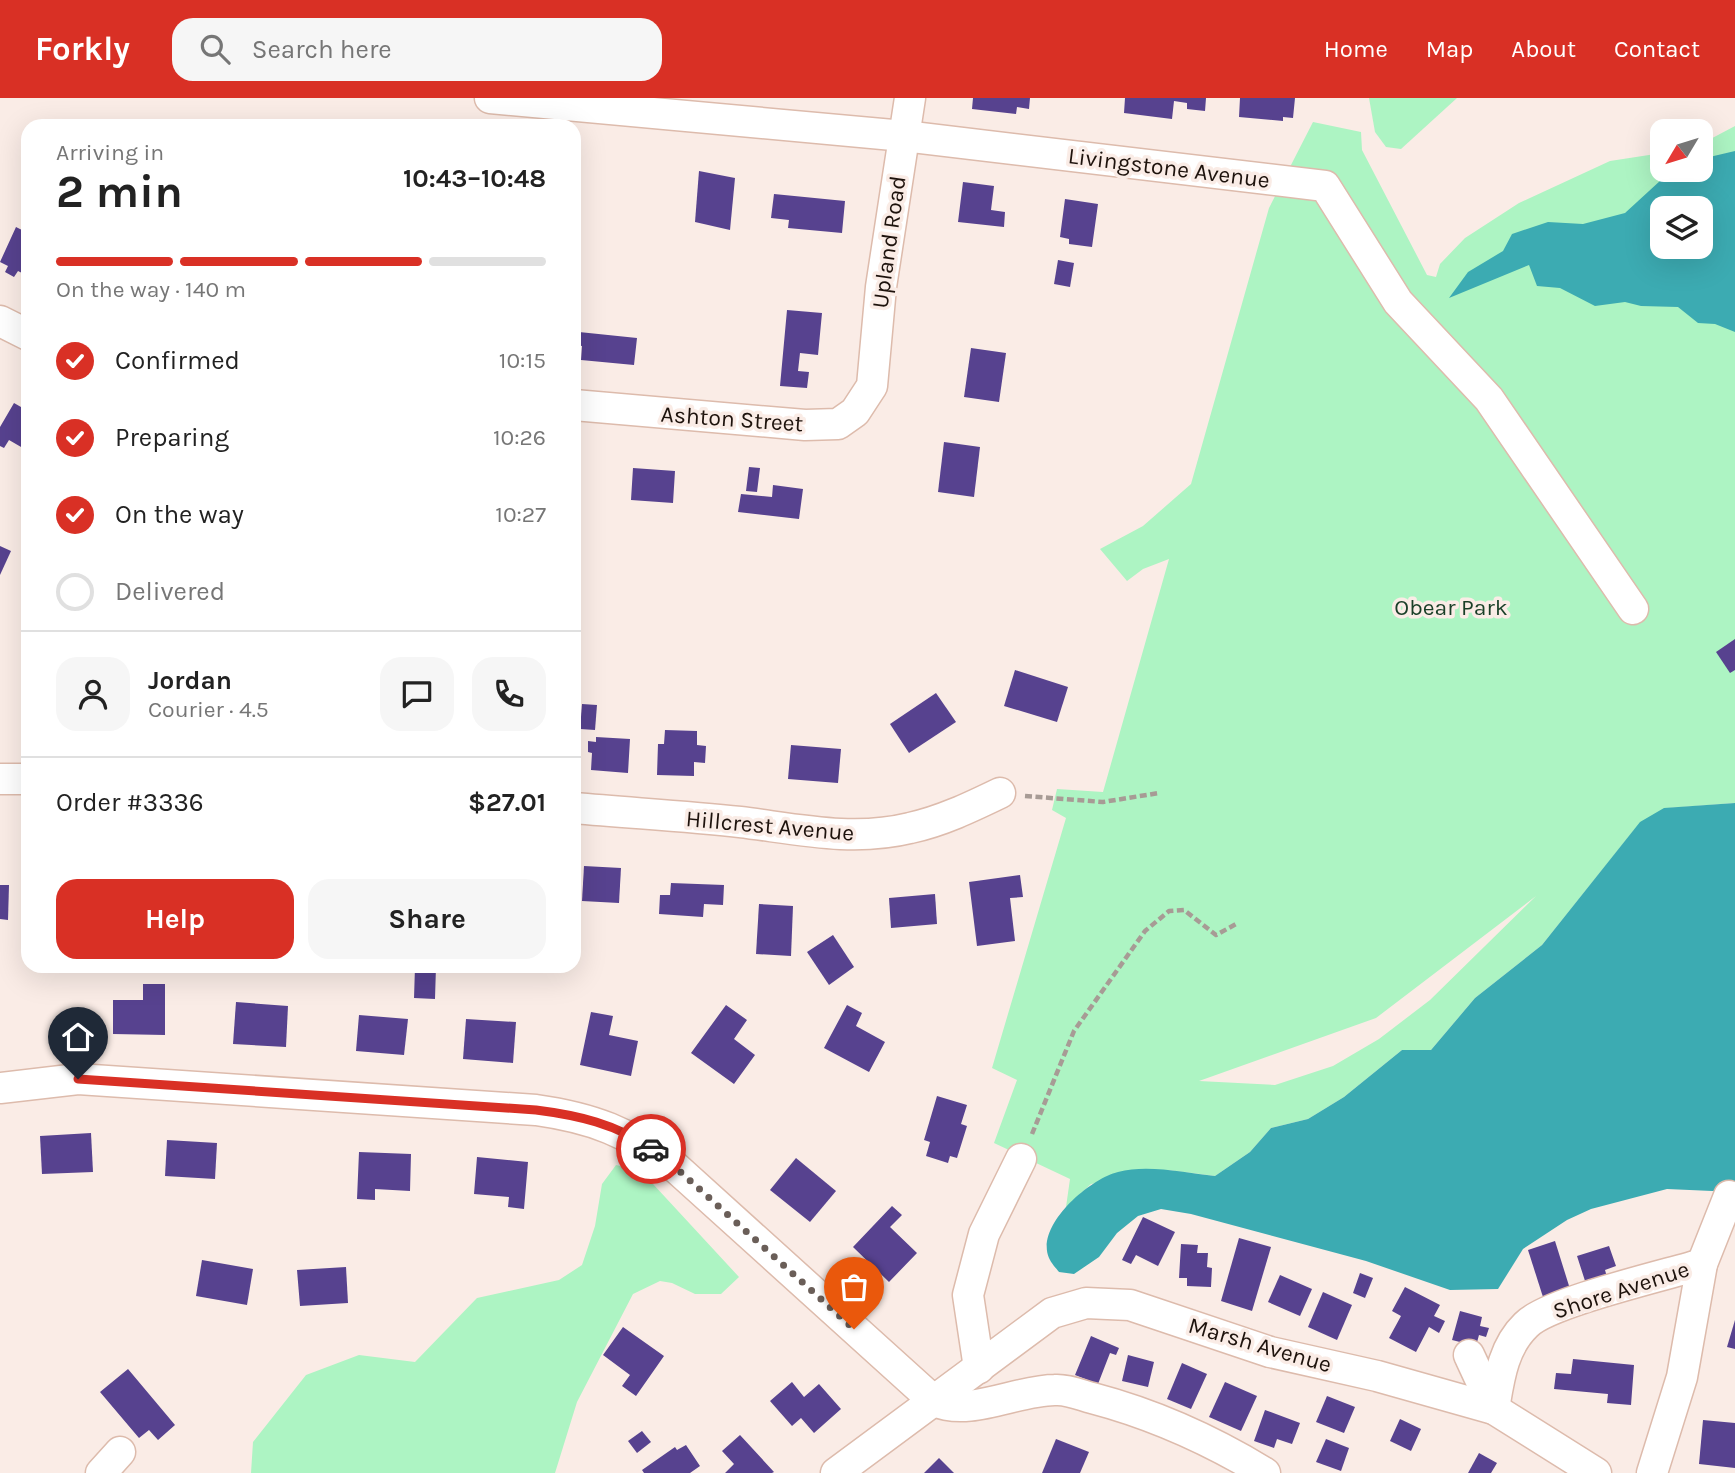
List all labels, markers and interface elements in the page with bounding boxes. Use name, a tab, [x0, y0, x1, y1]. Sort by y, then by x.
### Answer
search box	[172, 18, 662, 81]
text: Forkly	[35, 30, 130, 68]
icon: search	[196, 30, 234, 68]
text: Search here	[252, 34, 392, 65]
text: Home	[1324, 35, 1388, 63]
text: Map	[1426, 35, 1473, 63]
text: About	[1511, 35, 1576, 63]
text: Contact	[1614, 35, 1700, 63]
north arrow	[1650, 119, 1713, 182]
map controls	[1650, 119, 1713, 259]
text: Arriving in	[56, 139, 164, 166]
street label: Livingstone Avenue	[1067, 142, 1271, 194]
text: 10:43–10:48	[403, 163, 546, 194]
text: 2 min	[56, 165, 183, 219]
street label: Upland Road	[866, 174, 912, 310]
button: layers	[1650, 196, 1713, 259]
text: On the way · 140 m	[56, 276, 246, 303]
icon: check	[56, 342, 94, 380]
text: Confirmed	[115, 345, 240, 376]
text: 10:15	[499, 347, 546, 374]
street label: Ashton Street	[660, 401, 805, 437]
icon: check	[56, 419, 94, 457]
text: Preparing	[115, 422, 229, 453]
text: 10:26	[493, 424, 546, 451]
icon: check	[56, 496, 94, 534]
text: On the way	[115, 499, 244, 530]
text: 10:27	[495, 501, 546, 528]
text: Delivered	[115, 576, 225, 607]
park label: Obear Park	[1394, 594, 1508, 621]
button: person	[56, 657, 130, 731]
button: chat	[380, 657, 454, 731]
button: phone	[472, 657, 546, 731]
text: Jordan	[148, 665, 232, 696]
text: Courier · 4.5	[148, 696, 269, 723]
text: Order #3336	[56, 787, 204, 818]
text: $27.01	[468, 787, 546, 818]
street label: Hillcrest Avenue	[685, 805, 855, 847]
button: Help	[56, 879, 294, 959]
button: Share	[308, 879, 546, 959]
pin	[48, 1007, 108, 1079]
icon: home	[59, 1018, 97, 1056]
courier	[616, 1114, 686, 1184]
icon: car	[632, 1130, 670, 1168]
street label: Shore Avenue	[1549, 1255, 1693, 1325]
pin	[824, 1257, 884, 1329]
icon: bag	[835, 1268, 873, 1306]
street label: Marsh Avenue	[1185, 1312, 1335, 1378]

